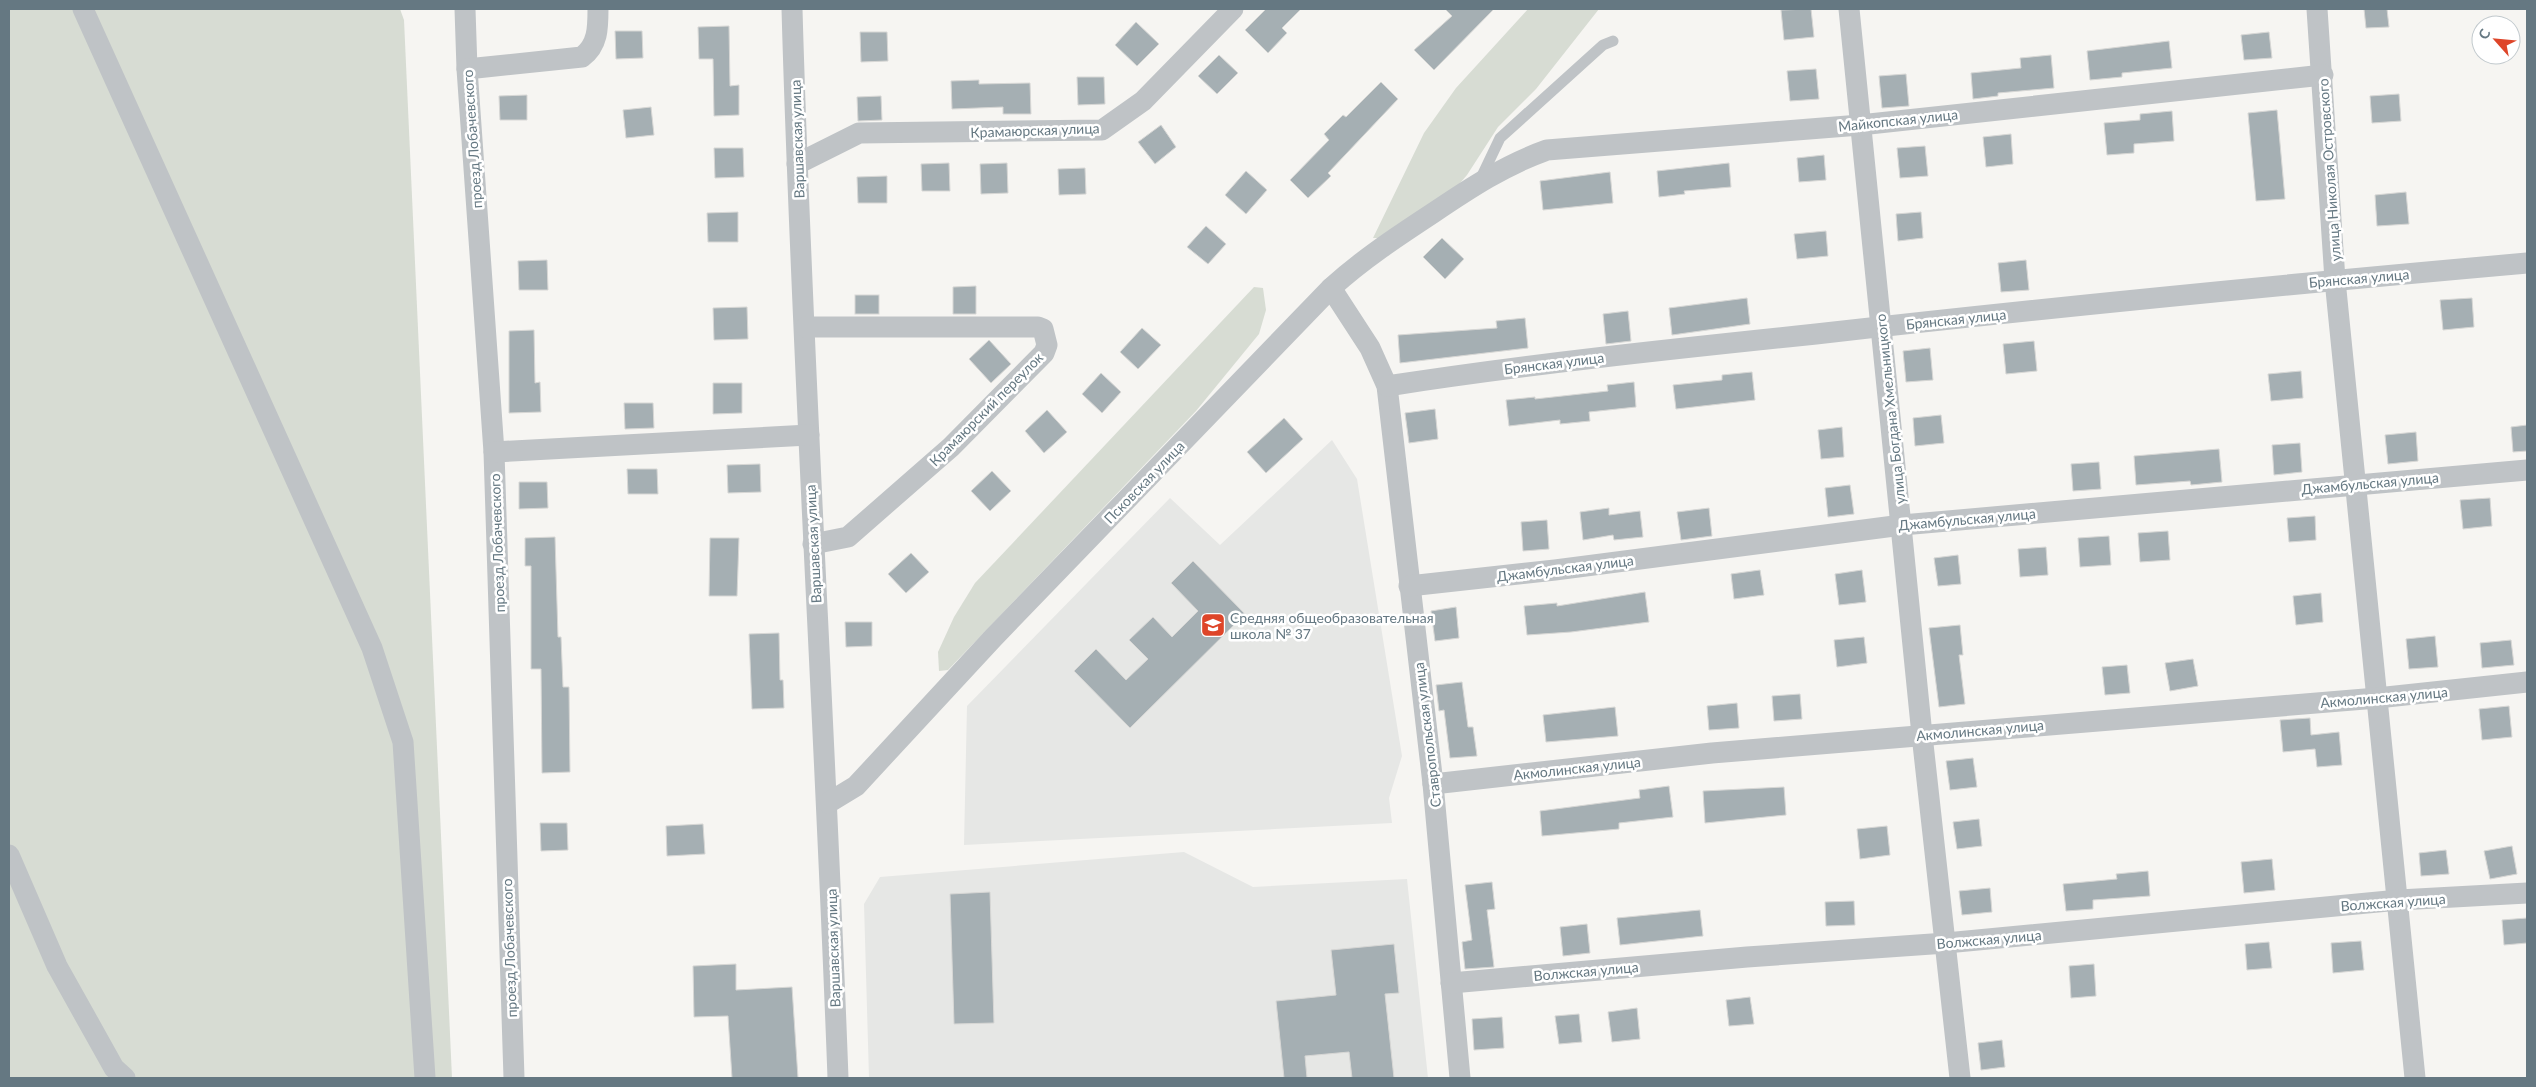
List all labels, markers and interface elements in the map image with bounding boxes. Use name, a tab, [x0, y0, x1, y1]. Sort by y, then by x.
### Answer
north arrow	[2471, 15, 2521, 65]
text: С	[2474, 25, 2494, 42]
street label: проезд Лобачевского	[459, 69, 485, 209]
street label: улица Николая Островского	[2314, 78, 2344, 262]
street label: Варшавская улица	[786, 79, 808, 199]
street label: Майкопская улица	[1837, 105, 1959, 135]
street label: Крамаюрская улица	[970, 119, 1100, 141]
street label: Брянская улица	[2308, 265, 2410, 291]
street label: Брянская улица	[1905, 305, 2007, 333]
street label: улица Богдана Хмельницкого	[1872, 313, 1908, 505]
street label: Крамаюрский переулок	[926, 348, 1047, 469]
street label: Брянская улица	[1503, 348, 1605, 378]
street label: Псковская улица	[1100, 437, 1188, 527]
street label: Джамбульская улица	[2301, 469, 2439, 497]
street label: проезд Лобачевского	[486, 473, 508, 613]
street label: Варшавская улица	[801, 484, 825, 604]
street label: Джамбульская улица	[1898, 505, 2036, 533]
street label: Джамбульская улица	[1496, 551, 1634, 585]
place label: Средняя общеобразовательная школа № 37	[1230, 609, 1434, 642]
school or university icon: Средняя общеобразовательная школа № 37	[1200, 612, 1226, 638]
street label: Ставропольская улица	[1410, 662, 1444, 808]
street label: Акмолинская улица	[2319, 683, 2449, 711]
street label: Акмолинская улица	[1915, 716, 2045, 744]
street label: Акмолинская улица	[1512, 753, 1642, 783]
street label: проезд Лобачевского	[498, 878, 520, 1018]
street label: Варшавская улица	[822, 888, 844, 1008]
street label: Волжская улица	[2340, 890, 2446, 914]
street label: Волжская улица	[1936, 926, 2042, 952]
street label: Волжская улица	[1533, 958, 1639, 984]

